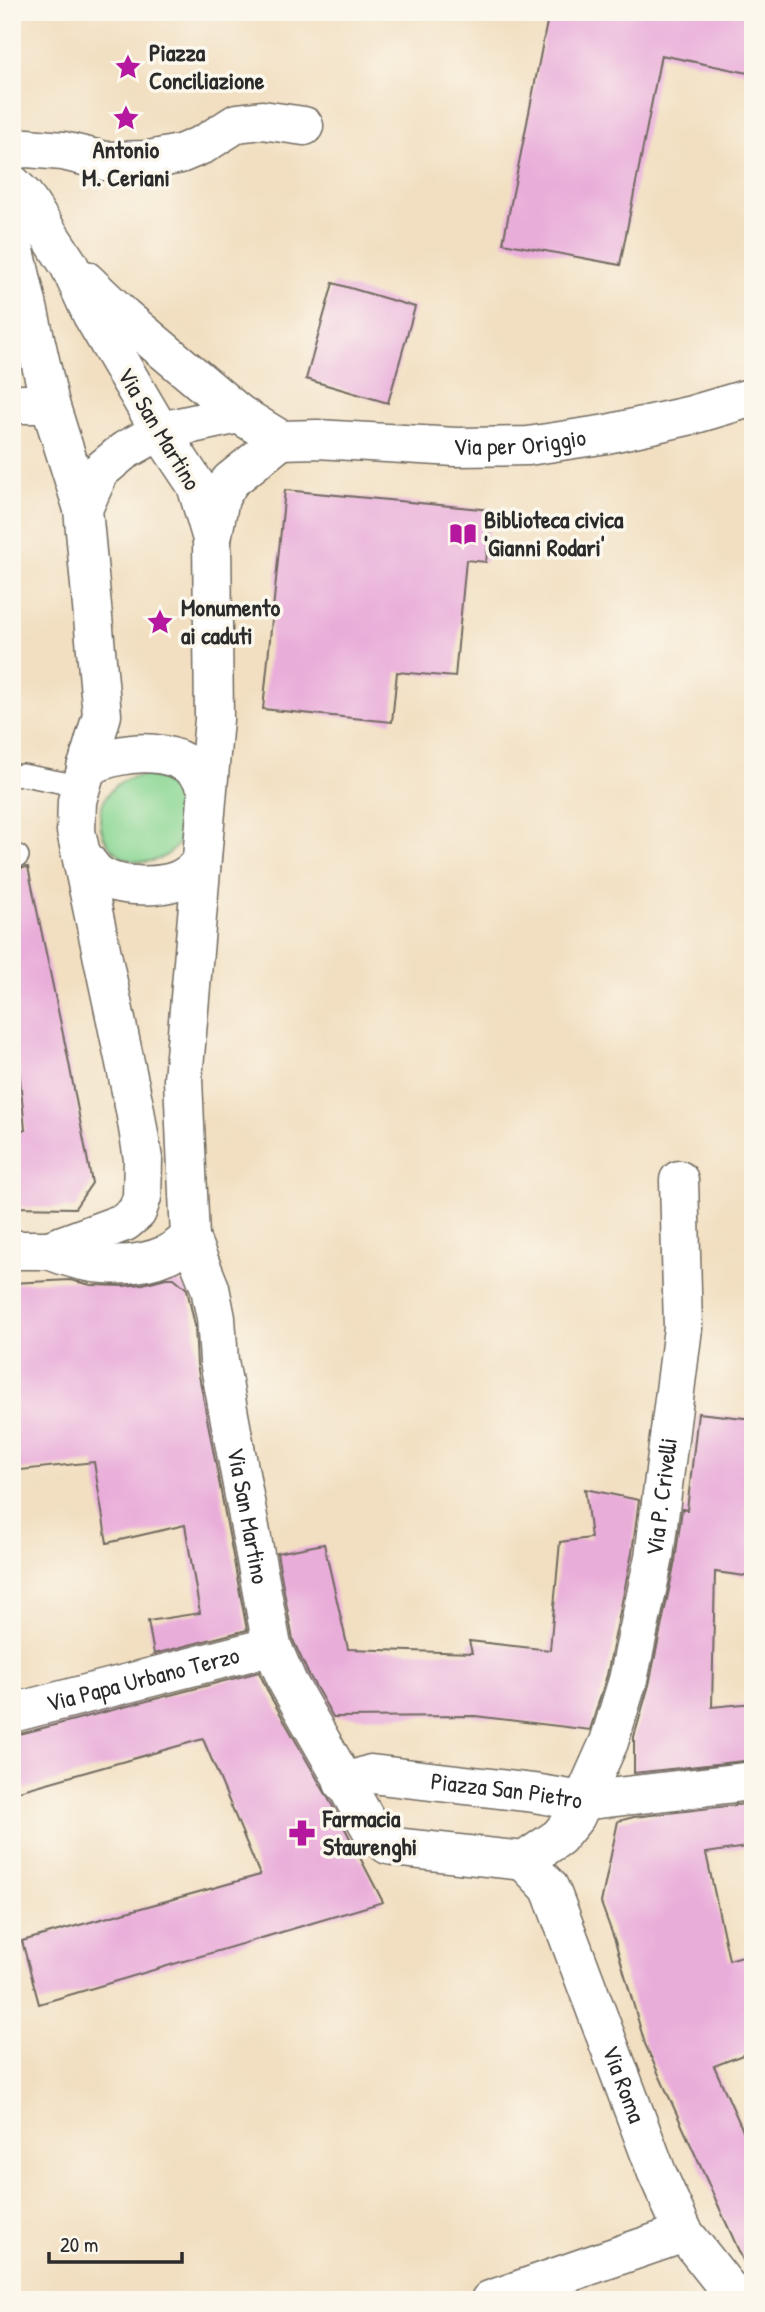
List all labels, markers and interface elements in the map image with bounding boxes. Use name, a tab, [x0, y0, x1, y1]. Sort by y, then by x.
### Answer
place label: Piazza Conciliazione	[149, 36, 265, 96]
place icon: Piazza Conciliazione	[113, 52, 143, 82]
place icon: Antonio M. Ceriani	[111, 103, 141, 133]
place label: Antonio M. Ceriani	[82, 133, 170, 193]
street label: Via San Martino	[111, 361, 209, 496]
street label: Via per Origgio	[453, 420, 588, 462]
place label: Biblioteca civica 'Gianni Rodari'	[484, 503, 624, 563]
library icon: Biblioteca civica 'Gianni Rodari'	[448, 519, 478, 549]
place label: Monumento ai caduti	[181, 591, 280, 651]
place icon: Monumento ai caduti	[145, 607, 175, 637]
street label: Via P. Crivelli	[637, 1436, 684, 1558]
street label: Via San Martino	[220, 1445, 277, 1587]
street label: Via Papa Urbano Terzo	[43, 1638, 243, 1719]
street label: Piazza San Pietro	[429, 1764, 585, 1816]
place label: Farmacia Staurenghi	[322, 1802, 417, 1863]
pharmacy icon: Farmacia Staurenghi	[287, 1818, 317, 1848]
street label: Via Roma	[596, 2041, 654, 2127]
scale bar	[49, 2221, 182, 2265]
text: 20 m	[60, 2230, 98, 2259]

